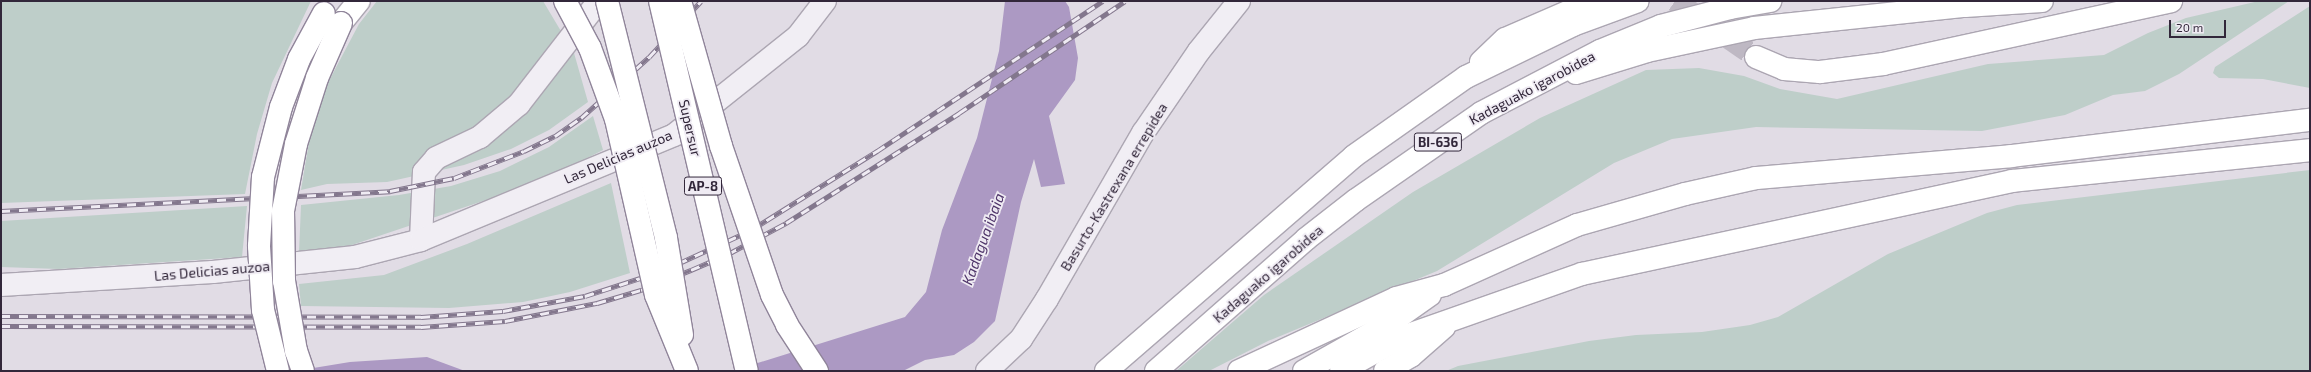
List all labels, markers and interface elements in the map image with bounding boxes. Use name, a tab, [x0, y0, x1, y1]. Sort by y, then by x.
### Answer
scale bar	[2171, 12, 2228, 38]
text: 20 m	[2176, 20, 2203, 34]
street label: Kadaguako igarobidea	[1466, 48, 1598, 128]
street label: Supersur	[675, 98, 705, 158]
street label: Basurto-Kastrexana errepidea	[1057, 100, 1171, 274]
street label: Las Delicias auzoa	[561, 127, 675, 187]
road number: BI-636	[1413, 131, 1463, 153]
road number: AP-8	[684, 175, 722, 197]
water label: Kadagua ibaia	[958, 190, 1008, 288]
street label: Kadaguako igarobidea	[1210, 222, 1326, 326]
street label: Las Delicias auzoa	[153, 258, 271, 284]

